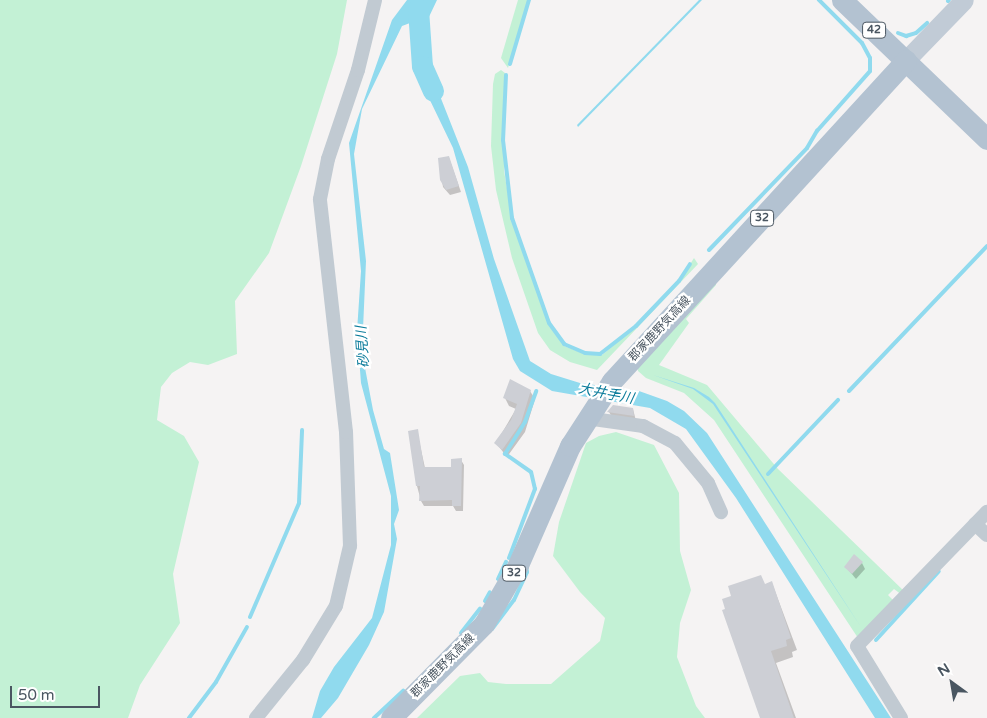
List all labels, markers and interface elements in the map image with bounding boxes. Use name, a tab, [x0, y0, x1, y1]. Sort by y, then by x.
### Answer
road number: 42	[862, 22, 886, 38]
road number: 32	[750, 210, 774, 227]
street label: 郡家鹿野気高線	[626, 293, 694, 365]
water label: 砂見川	[353, 325, 373, 369]
water label: 大井手川	[577, 380, 635, 408]
road number: 32	[502, 564, 526, 582]
street label: 郡家鹿野気高線	[408, 631, 478, 701]
north arrow	[927, 658, 977, 708]
text: N	[935, 660, 953, 680]
scale bar	[12, 676, 102, 708]
text: 50 m	[18, 686, 55, 704]

